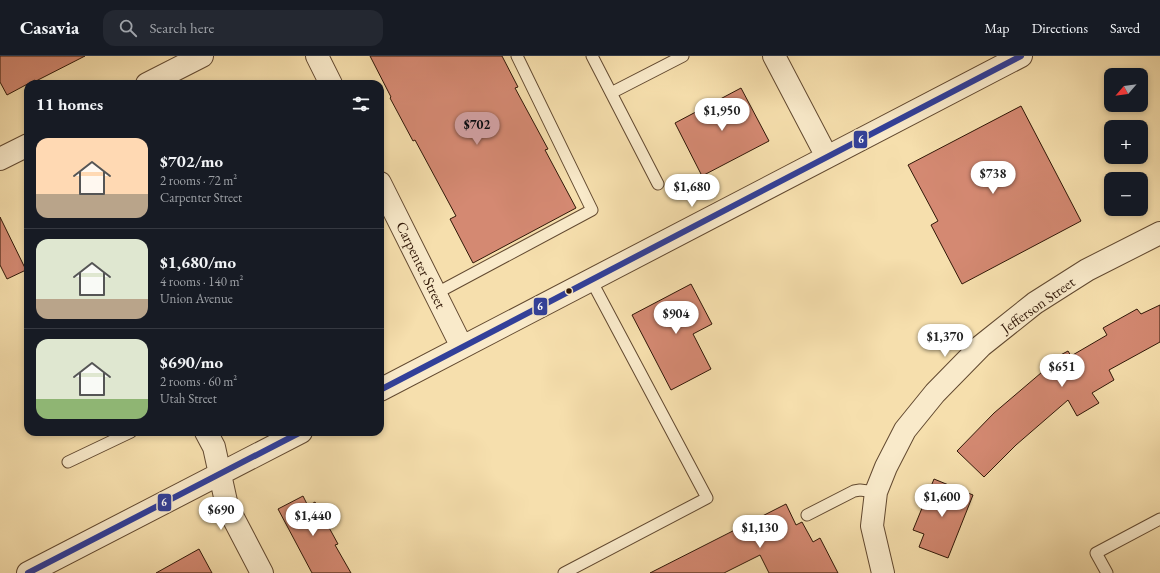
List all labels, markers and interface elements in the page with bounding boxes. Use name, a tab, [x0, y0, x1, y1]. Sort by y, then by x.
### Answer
search box	[103, 10, 383, 46]
text: Casavia	[20, 15, 79, 40]
icon: search	[117, 17, 139, 39]
text: Search here	[149, 18, 214, 37]
text: Map	[984, 19, 1010, 37]
text: Directions	[1032, 19, 1088, 37]
text: Saved	[1110, 19, 1140, 37]
north arrow	[1104, 68, 1148, 112]
map controls	[1104, 68, 1148, 216]
text: 11 homes	[36, 93, 103, 115]
icon: filters	[350, 93, 372, 115]
pin: $1,950	[689, 98, 755, 132]
text: $1,950	[704, 102, 740, 119]
pin: $702	[453, 112, 501, 146]
text: $702	[464, 116, 490, 133]
button: +	[1104, 120, 1148, 164]
line badge: 6	[853, 130, 868, 149]
text: 6	[858, 132, 864, 146]
text: $702/mo	[160, 150, 223, 172]
icon: home	[68, 154, 116, 202]
pin: $738	[969, 161, 1017, 195]
text: $738	[980, 165, 1006, 182]
text: 2 rooms · 72 m²	[160, 172, 237, 189]
button: −	[1104, 172, 1148, 216]
pin: $1,680	[659, 174, 725, 208]
text: $1,680	[674, 178, 710, 195]
text: Carpenter Street	[160, 189, 242, 206]
street label: Carpenter Street	[392, 218, 451, 312]
text: $1,680/mo	[160, 251, 236, 273]
icon: home	[68, 255, 116, 303]
street label: Jefferson Street	[995, 272, 1079, 338]
text: 4 rooms · 140 m²	[160, 273, 244, 290]
unlabelled marker	[564, 286, 574, 296]
text: Union Avenue	[160, 290, 233, 307]
line badge: 6	[533, 297, 548, 316]
text: 6	[537, 299, 543, 313]
pin: $904	[652, 301, 700, 335]
text: $904	[663, 305, 689, 322]
pin: $1,370	[912, 324, 978, 358]
text: $1,370	[927, 328, 963, 345]
text: $690/mo	[160, 351, 223, 373]
pin: $651	[1038, 354, 1086, 388]
icon: home	[68, 355, 116, 403]
text: $651	[1049, 358, 1075, 375]
text: 2 rooms · 60 m²	[160, 373, 237, 390]
text: Utah Street	[160, 390, 217, 407]
pin: $1,600	[909, 484, 975, 518]
text: $1,600	[924, 488, 960, 505]
line badge: 6	[157, 493, 172, 512]
text: 6	[161, 495, 167, 509]
pin: $690	[197, 497, 245, 531]
text: $690	[208, 501, 234, 518]
pin: $1,440	[280, 503, 346, 537]
text: $1,440	[295, 507, 331, 524]
pin: $1,130	[727, 515, 793, 549]
text: $1,130	[742, 519, 778, 536]

